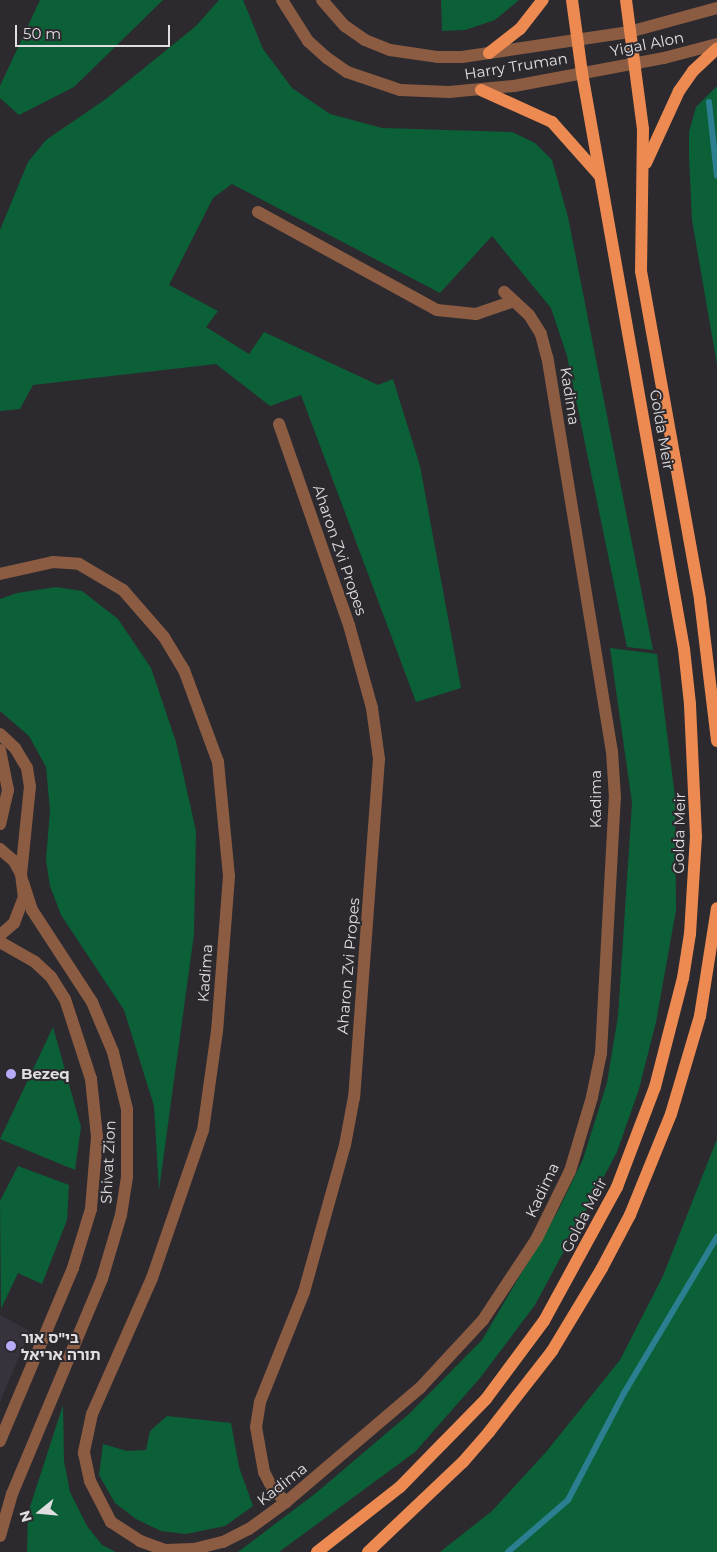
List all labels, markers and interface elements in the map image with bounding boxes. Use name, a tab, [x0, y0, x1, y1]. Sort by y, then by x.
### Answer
scale bar	[18, 15, 172, 47]
text: 50 m	[23, 24, 61, 43]
street label: Yigal Alon	[609, 28, 685, 60]
street label: Harry Truman	[463, 49, 569, 83]
street label: Kadima	[557, 366, 583, 426]
street label: Golda Meir	[646, 388, 678, 472]
street label: Aharon Zvi Propes	[309, 482, 371, 618]
street label: Kadima	[587, 770, 605, 828]
street label: Golda Meir	[669, 792, 689, 874]
street label: Aharon Zvi Propes	[333, 897, 363, 1035]
street label: Kadima	[194, 943, 216, 1003]
place label: Bezeq	[21, 1065, 70, 1083]
marker: Bezeq	[5, 1068, 17, 1080]
street label: Shivat Zion	[97, 1120, 119, 1204]
street label: Kadima	[522, 1160, 562, 1220]
street label: Golda Meir	[557, 1175, 611, 1255]
place label: בי"ס אור תורה אריאל	[21, 1328, 100, 1363]
marker: בי"ס אור תורה אריאל	[5, 1340, 17, 1352]
street label: Kadima	[253, 1459, 311, 1509]
north arrow	[15, 1487, 65, 1537]
text: N	[15, 1508, 36, 1524]

